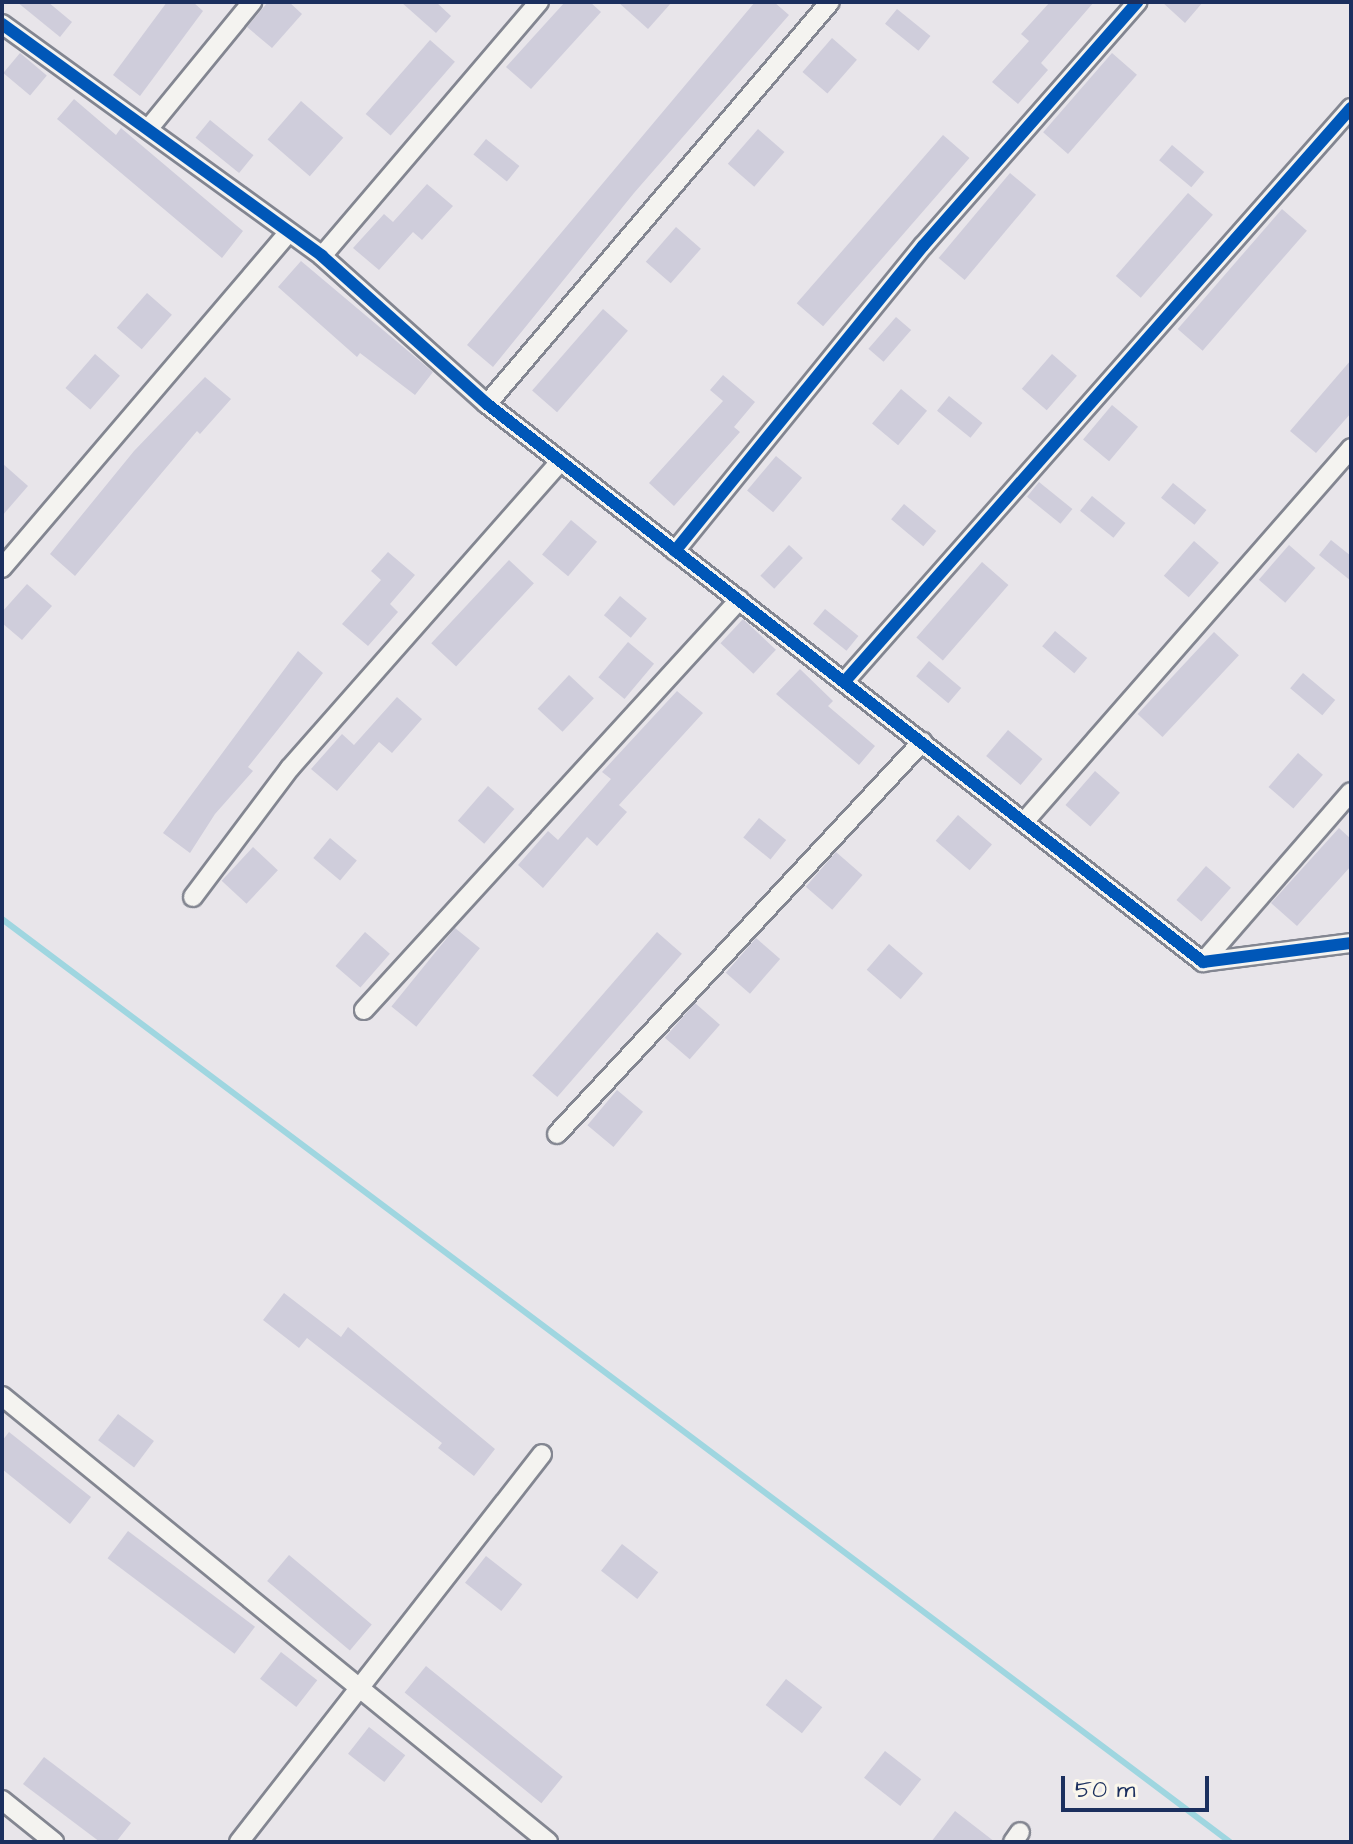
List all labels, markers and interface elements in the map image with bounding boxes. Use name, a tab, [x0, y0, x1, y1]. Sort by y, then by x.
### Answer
scale bar	[1065, 1760, 1213, 1810]
text: 50 m	[1075, 1773, 1135, 1807]

